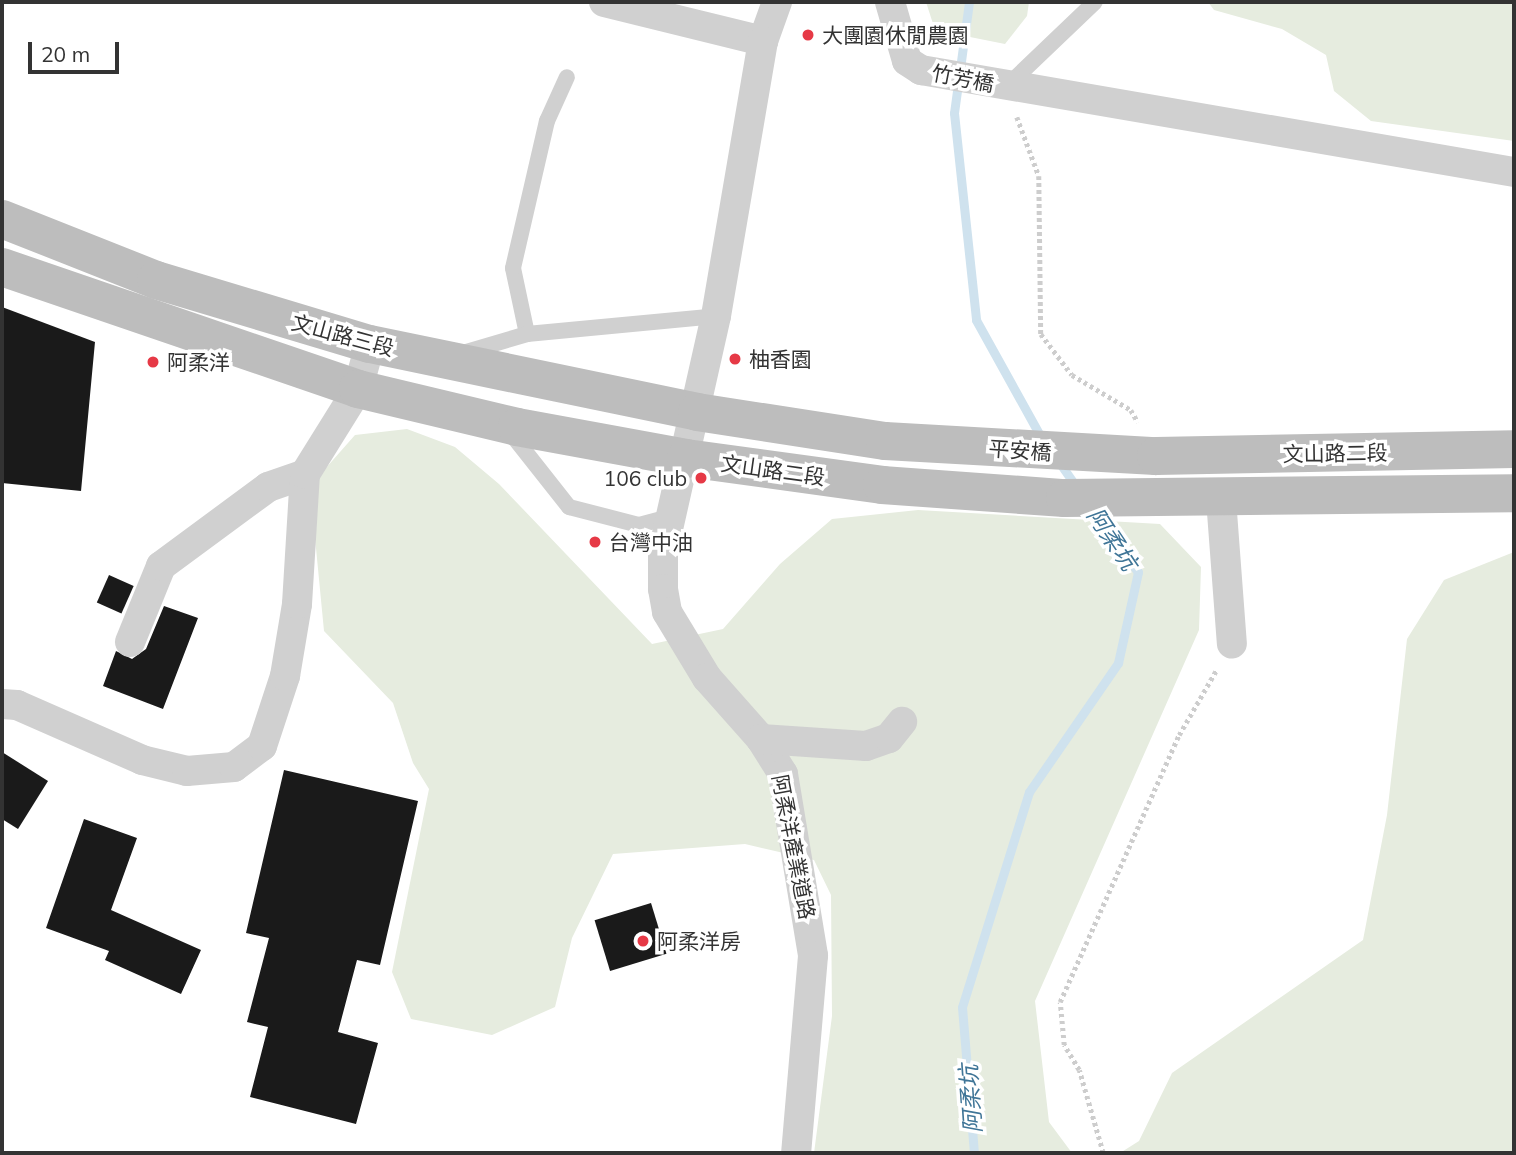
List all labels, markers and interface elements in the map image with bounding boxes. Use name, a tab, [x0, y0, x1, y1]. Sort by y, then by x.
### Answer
place label: 大團園休閒農園	[822, 22, 969, 48]
marker: 大團園休閒農園	[800, 27, 816, 43]
scale bar	[32, 28, 122, 72]
text: 20 m	[41, 41, 90, 67]
street label: 竹芳橋	[930, 60, 996, 96]
street label: 文山路三段	[289, 309, 397, 361]
place label: 柚香園	[749, 346, 812, 372]
place label: 阿柔洋	[167, 349, 230, 375]
marker: 柚香園	[727, 351, 743, 367]
marker: 阿柔洋	[145, 354, 161, 370]
street label: 平安橋	[988, 435, 1052, 465]
street label: 文山路二段	[1282, 439, 1388, 467]
street label: 文山路二段	[719, 450, 827, 490]
place label: 106 club	[604, 465, 687, 491]
marker: 106 club	[693, 470, 709, 486]
water label: 阿柔坑	[1081, 503, 1143, 575]
place label: 台灣中油	[609, 529, 693, 555]
marker: 台灣中油	[587, 534, 603, 550]
street label: 阿柔洋產業道路	[768, 772, 820, 922]
place label: 阿柔洋房	[657, 928, 741, 954]
marker: 阿柔洋房	[635, 933, 651, 949]
water label: 阿柔坑	[955, 1064, 987, 1134]

